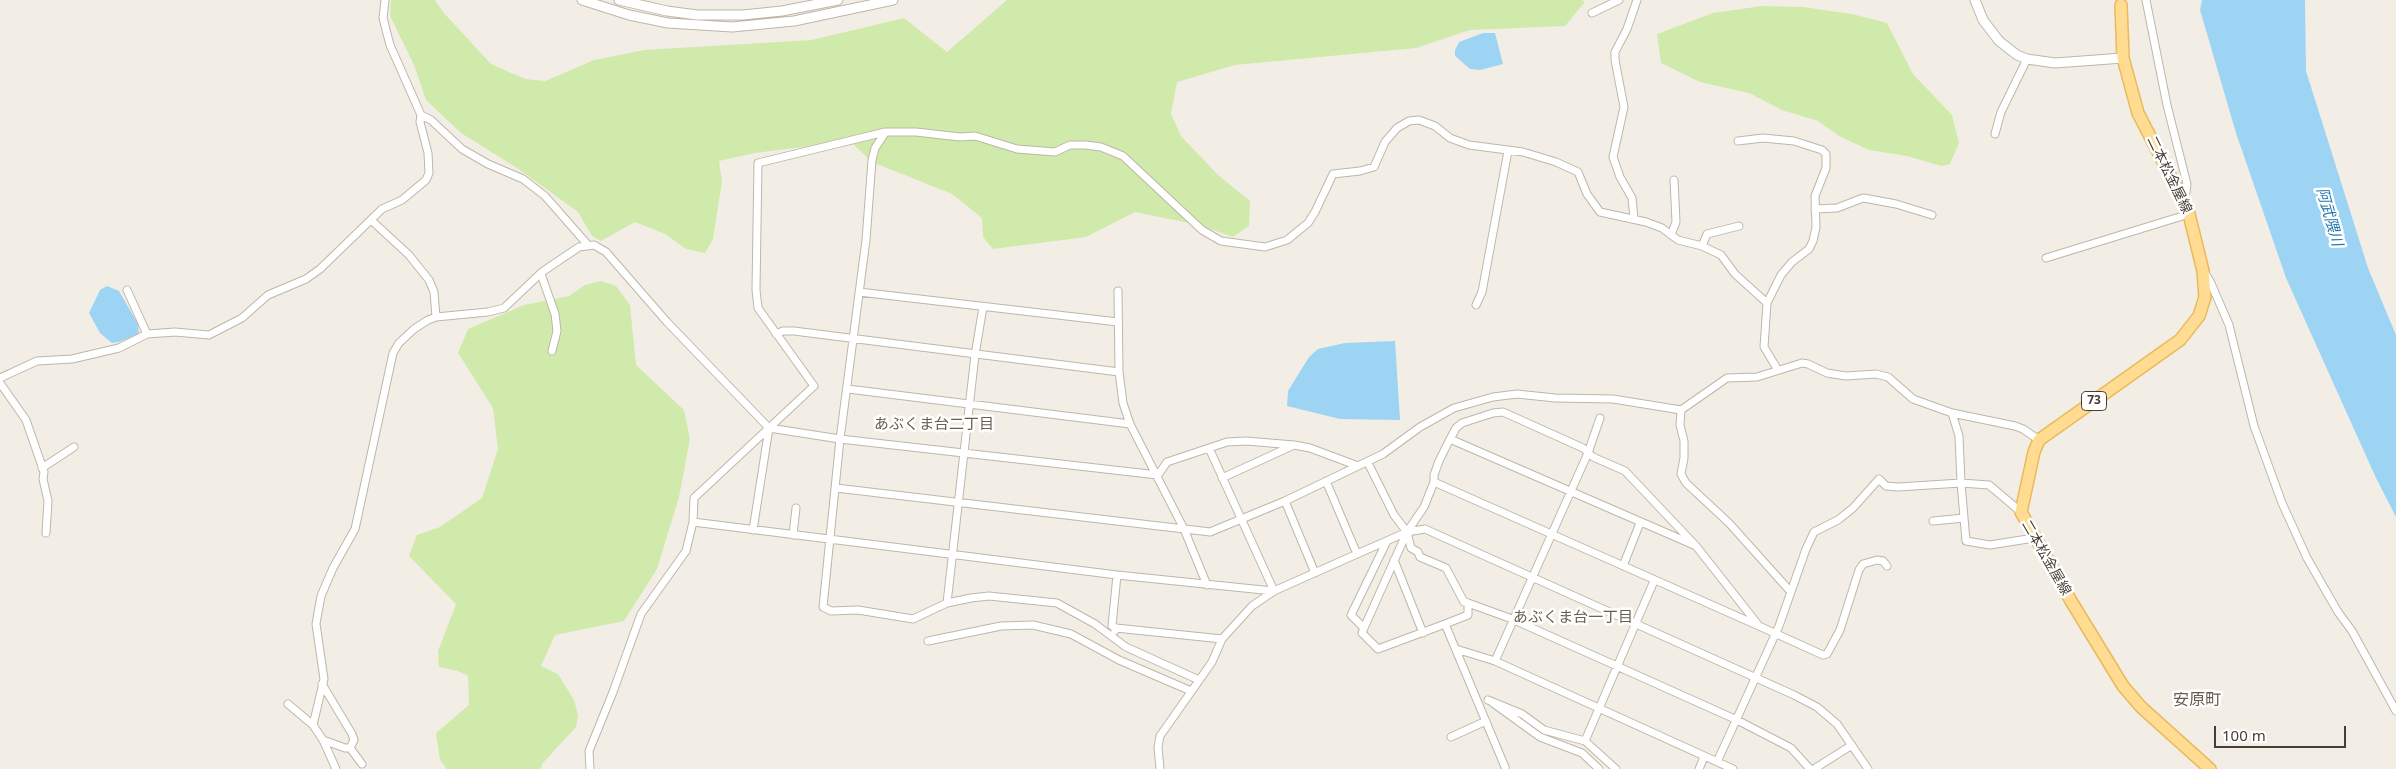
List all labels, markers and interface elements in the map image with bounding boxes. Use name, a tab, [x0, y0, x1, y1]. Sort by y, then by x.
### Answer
street label: 二本松金屋線	[2143, 134, 2195, 216]
water label: 阿武隈川	[2312, 186, 2346, 248]
road number: 73	[2082, 392, 2106, 411]
district label: あぶくま台二丁目	[874, 416, 994, 434]
street label: 二本松金屋線	[2018, 517, 2074, 599]
district label: あぶくま台一丁目	[1513, 609, 1633, 627]
district label: 安原町	[2173, 690, 2221, 710]
scale bar	[2216, 716, 2348, 748]
text: 100 m	[2222, 725, 2266, 745]

